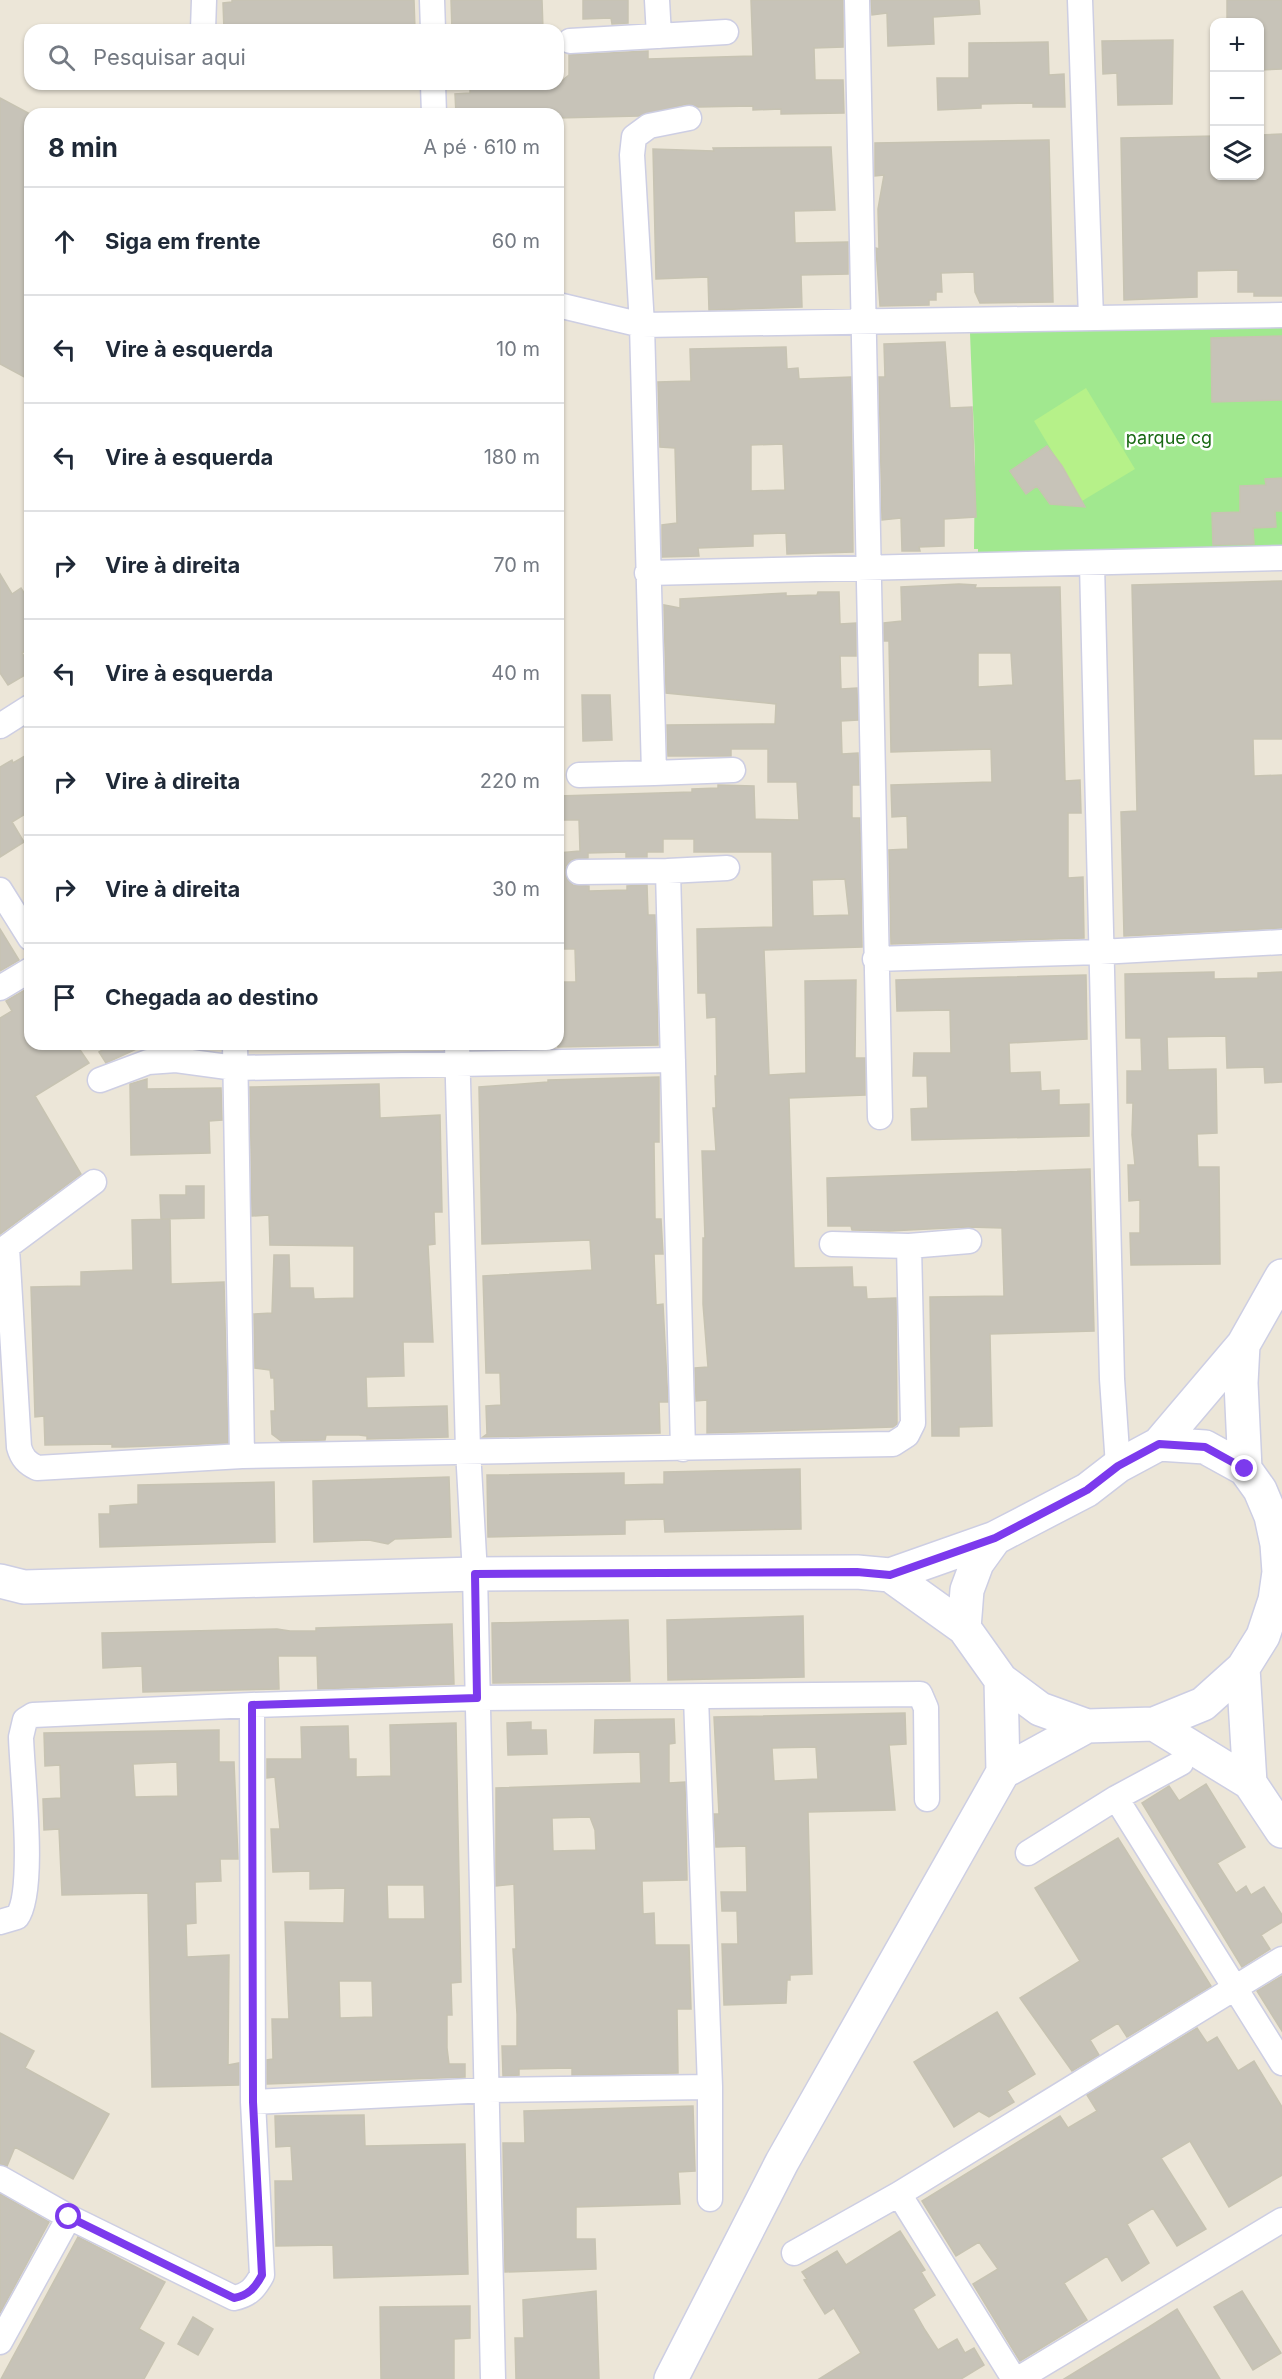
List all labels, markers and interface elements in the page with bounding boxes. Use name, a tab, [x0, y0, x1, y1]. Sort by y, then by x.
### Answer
map controls	[1210, 18, 1264, 180]
button: +	[1210, 18, 1264, 72]
search box	[24, 24, 564, 90]
icon: search	[45, 41, 78, 74]
text: Pesquisar aqui	[93, 44, 246, 70]
button: −	[1210, 72, 1264, 126]
button: layers	[1210, 126, 1264, 180]
text: 8 min	[48, 132, 118, 163]
text: A pé · 610 m	[423, 135, 540, 159]
icon: ahead	[48, 225, 81, 258]
text: Siga em frente	[105, 228, 261, 254]
text: 60 m	[492, 229, 540, 253]
icon: left	[48, 333, 81, 366]
text: Vire à esquerda	[105, 336, 273, 362]
text: 10 m	[496, 337, 540, 361]
park label: parque cg	[1126, 427, 1212, 448]
icon: left	[48, 441, 81, 474]
text: Vire à esquerda	[105, 444, 273, 470]
text: 180 m	[484, 445, 540, 469]
icon: right	[48, 549, 81, 582]
text: Vire à direita	[105, 552, 240, 578]
text: 70 m	[493, 553, 540, 577]
icon: left	[48, 657, 81, 690]
text: Vire à esquerda	[105, 660, 273, 686]
text: 40 m	[491, 661, 540, 685]
icon: right	[48, 765, 81, 798]
text: Vire à direita	[105, 768, 240, 794]
text: 220 m	[480, 769, 540, 793]
icon: right	[48, 873, 81, 906]
text: Vire à direita	[105, 876, 240, 902]
text: 30 m	[492, 877, 540, 901]
icon: arrive	[48, 981, 81, 1014]
text: Chegada ao destino	[105, 984, 319, 1010]
route end	[1231, 1455, 1257, 1481]
route start	[55, 2203, 81, 2229]

